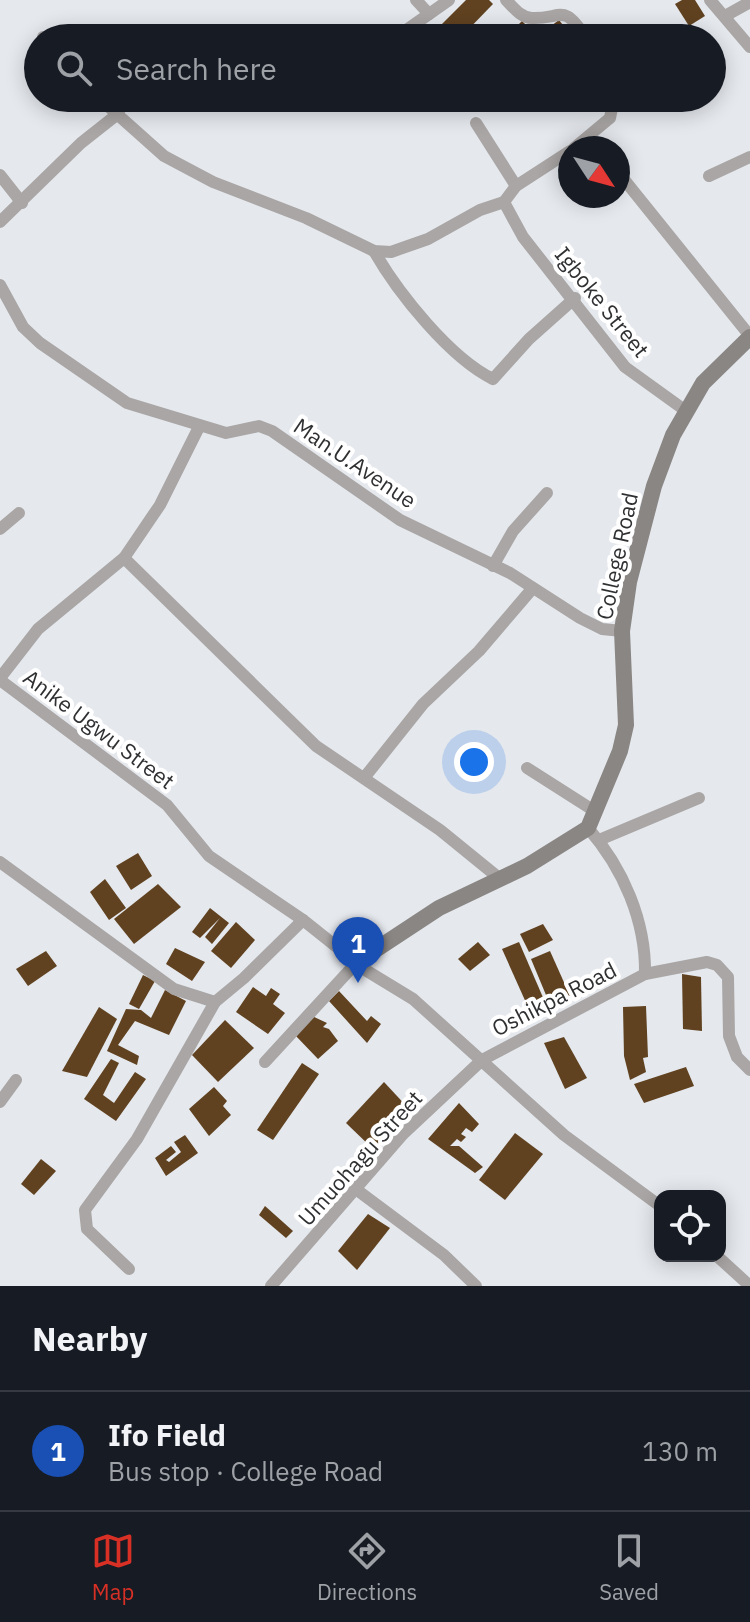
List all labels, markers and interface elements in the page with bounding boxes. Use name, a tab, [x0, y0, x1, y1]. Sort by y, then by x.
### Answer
search box	[24, 24, 726, 112]
icon: search	[52, 46, 96, 90]
text: Search here	[116, 49, 277, 88]
north arrow	[558, 136, 630, 208]
street label: Igboke Street	[549, 240, 656, 363]
street label: Man.U.Avenue	[288, 411, 422, 514]
street label: College Road	[589, 490, 644, 622]
street label: Anike Ugwu Street	[18, 662, 181, 795]
your location	[454, 742, 494, 782]
pin: 1	[332, 917, 384, 983]
street label: Oshikpa Road	[487, 955, 621, 1042]
street label: Umuohagu Street	[291, 1084, 428, 1232]
map controls	[654, 1190, 726, 1262]
button: locate	[654, 1190, 726, 1262]
text: Nearby	[32, 1316, 147, 1360]
text: Ifo Field	[108, 1415, 226, 1454]
text: 1	[50, 1434, 66, 1468]
text: 130 m	[642, 1434, 718, 1468]
text: Bus stop · College Road	[108, 1454, 383, 1488]
tab: Map	[91, 1529, 135, 1606]
tab: Directions	[317, 1529, 417, 1606]
tab: Saved	[599, 1529, 659, 1606]

